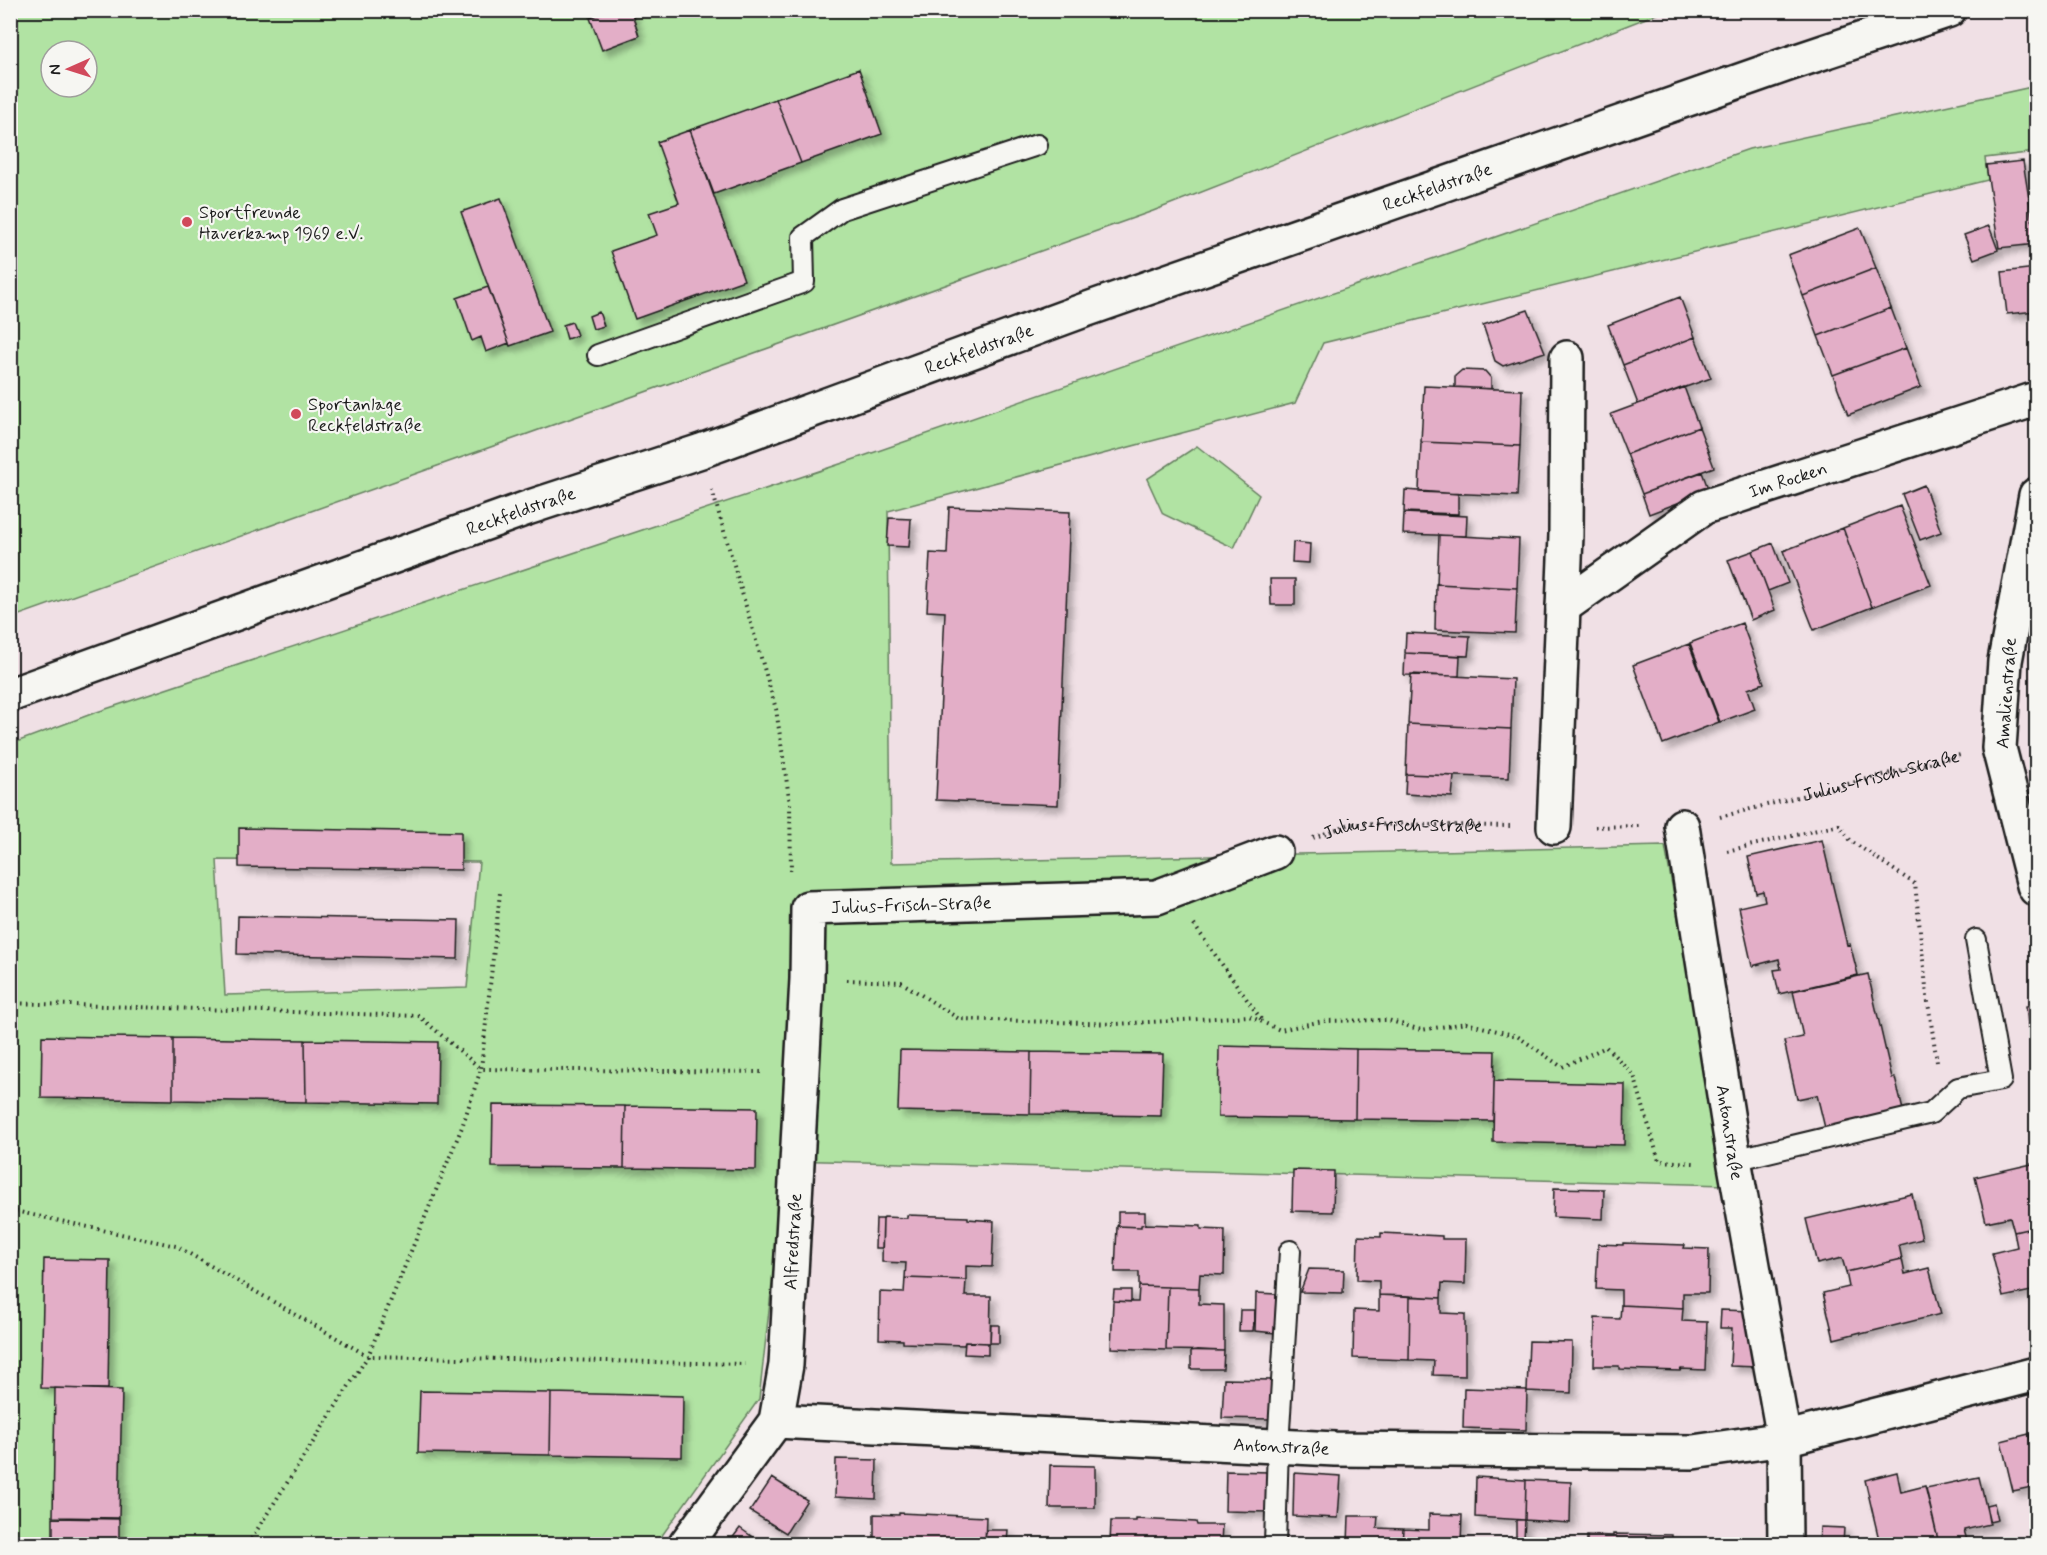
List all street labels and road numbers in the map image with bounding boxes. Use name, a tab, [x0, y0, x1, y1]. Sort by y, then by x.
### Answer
street label: Reckfeldstraße	[1380, 157, 1495, 218]
street label: Reckfeldstraße	[922, 319, 1037, 381]
street label: Im Rocken	[1746, 457, 1830, 505]
street label: Reckfeldstraße	[463, 482, 579, 542]
street label: Amalienstraße	[1991, 637, 2023, 749]
street label: Julius-Frisch-Straße	[1800, 745, 1962, 808]
street label: Julius-Frisch-Straße	[1320, 813, 1483, 846]
street label: Julius-Frisch-Straße	[830, 891, 992, 920]
street label: Antonstraße	[1710, 1083, 1748, 1182]
street label: Alfredstraße	[779, 1192, 808, 1291]
street label: Antonstraße	[1233, 1433, 1330, 1462]

